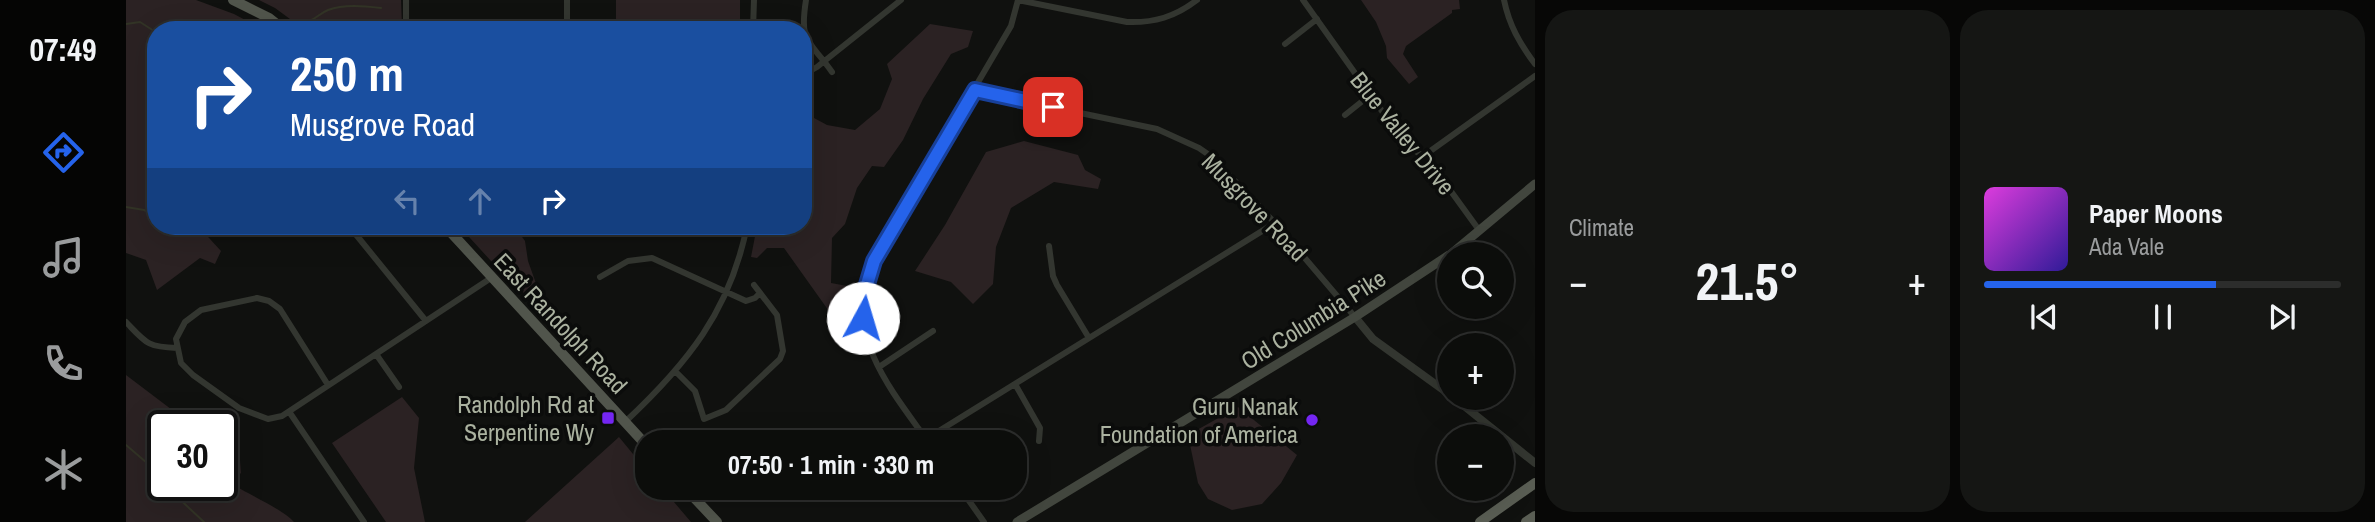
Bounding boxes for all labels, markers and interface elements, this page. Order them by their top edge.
text: 07:49 [29,28,97,71]
text: 250 m [290,40,404,106]
icon: right [175,49,266,140]
street label: Blue Valley Drive [1344,65,1462,201]
pin [1023,77,1083,137]
icon: arrive [1034,88,1072,126]
text: Musgrove Road [290,103,475,146]
icon: directions [39,128,88,177]
street label: Musgrove Road [1195,146,1315,268]
icon: left [388,182,426,220]
icon: ahead [461,182,499,220]
icon: right [534,182,572,220]
text: Paper Moons [2089,196,2223,231]
text: Climate [1569,212,1634,243]
text: Ada Vale [2089,231,2164,262]
icon: music [39,233,88,282]
map controls [1437,242,1514,501]
button: search [1437,242,1514,319]
street label: East Randolph Road [487,246,635,400]
text: 21.5° [1696,246,1799,316]
text: − [1569,256,1587,307]
text: + [1908,256,1926,307]
street label: Old Columbia Pike [1234,262,1392,376]
position arrow [826,281,900,355]
icon: previous [2025,298,2063,336]
icon: pause [2144,298,2182,336]
icon: next [2263,298,2301,336]
button: + [1437,333,1514,410]
icon: phone [39,339,88,388]
place label: Randolph Rd at Serpentine Wy [457,388,595,448]
place label: Guru Nanak Foundation of America [1100,390,1298,450]
speed limit sign: 30 [147,410,238,501]
marker: Randolph Rd at Serpentine Wy [600,410,616,426]
marker: Guru Nanak Foundation of America [1304,412,1320,428]
button: − [1437,424,1514,501]
icon: climate [39,445,88,494]
text: 07:50 · 1 min · 330 m [728,447,934,482]

